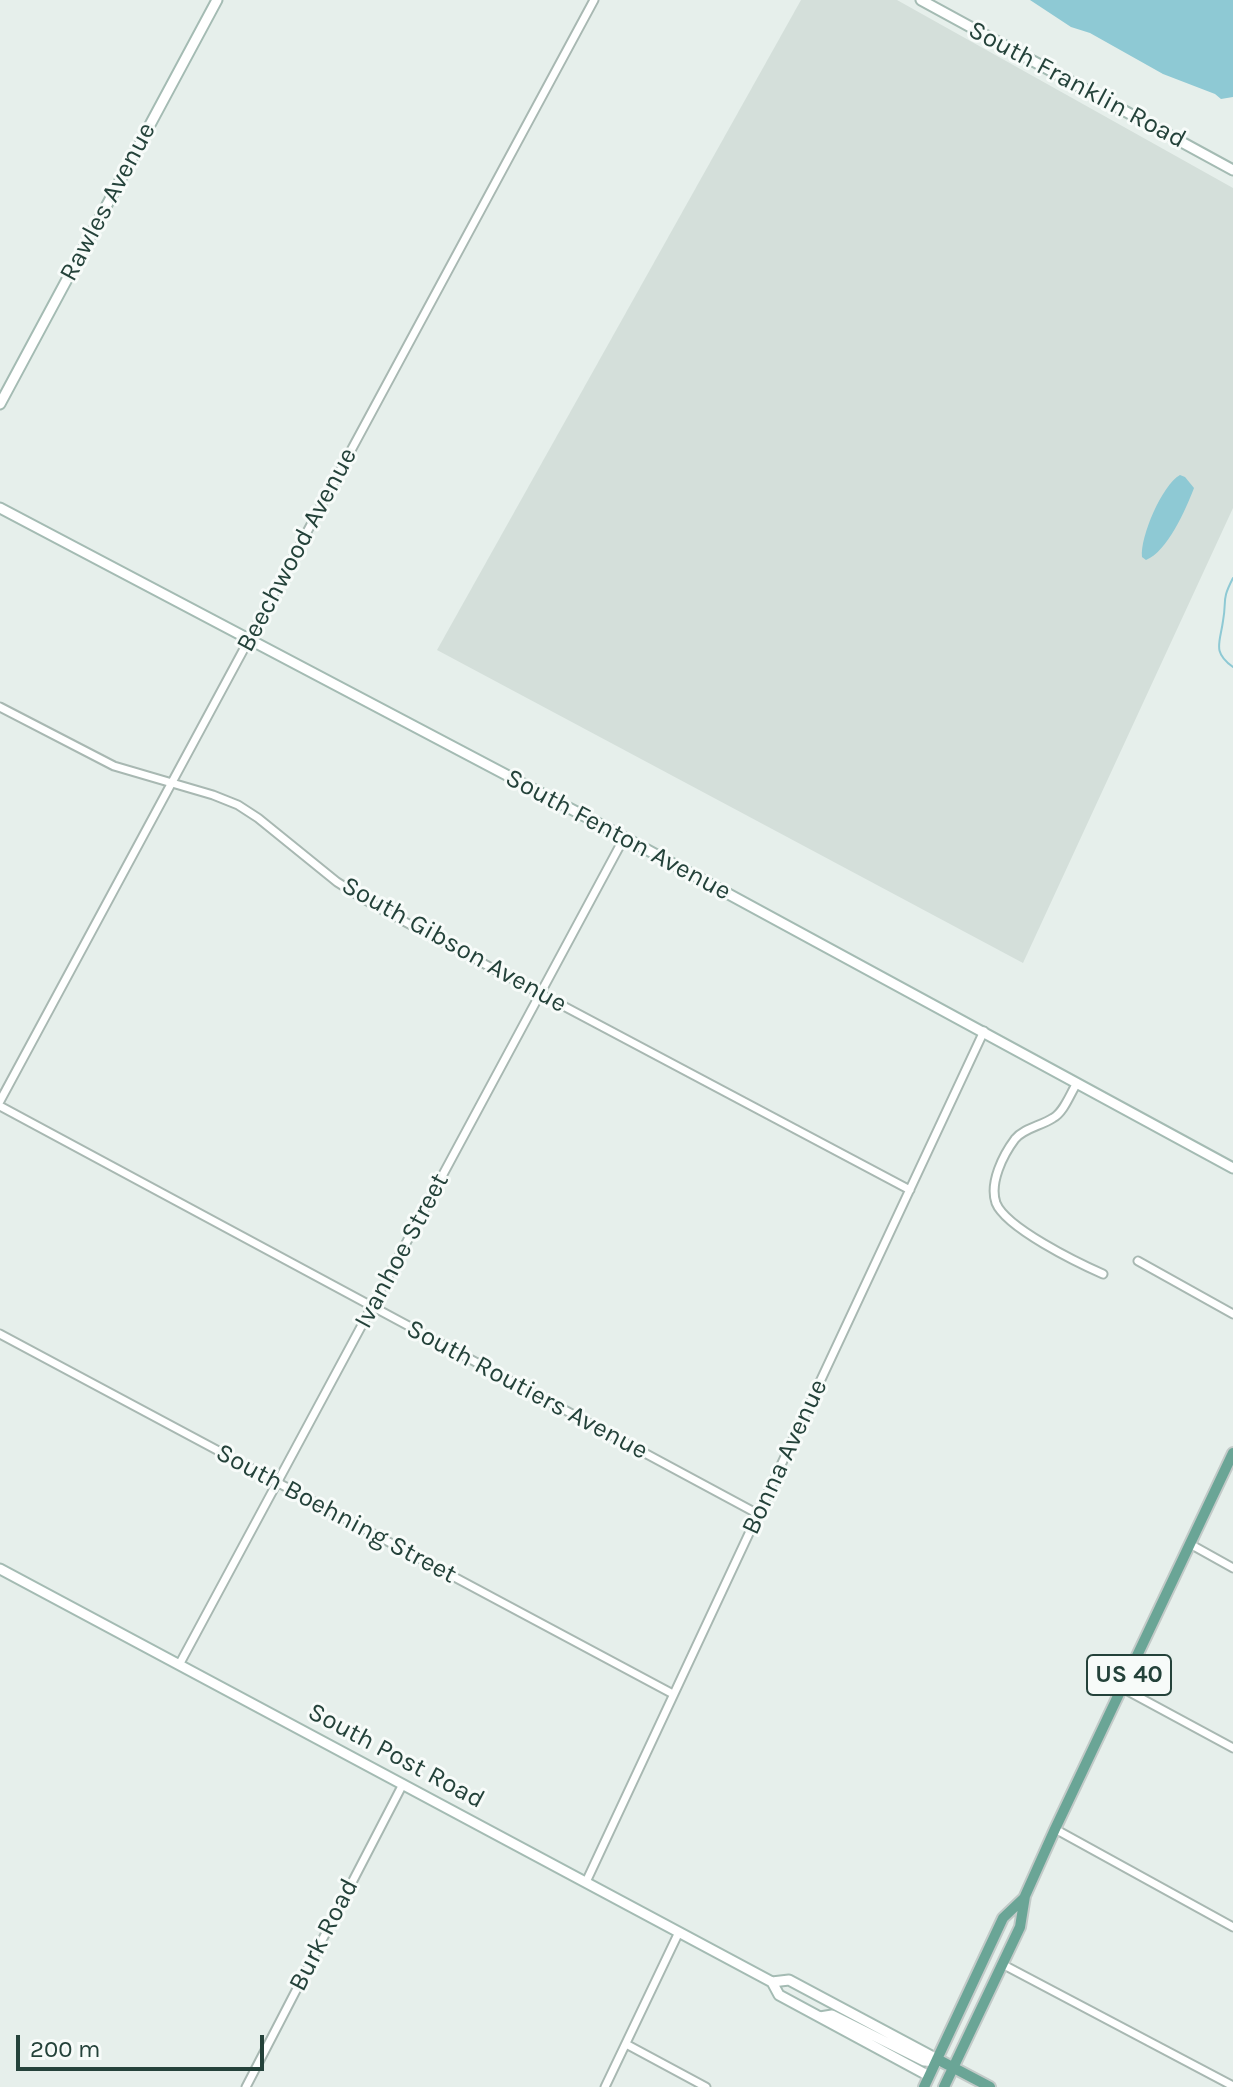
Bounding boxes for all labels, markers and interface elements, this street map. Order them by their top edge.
street label: South Franklin Road [963,14,1191,156]
street label: Rawles Avenue [53,117,163,287]
street label: Beechwood Avenue [230,443,364,657]
street label: South Fenton Avenue [500,762,736,908]
street label: South Gibson Avenue [336,870,572,1020]
street label: Ivanhoe Street [348,1168,456,1334]
street label: South Routiers Avenue [401,1313,653,1467]
street label: Bonna Avenue [735,1374,835,1540]
street label: South Boehning Street [210,1437,462,1591]
road number: US 40 [1087,1655,1171,1695]
street label: South Post Road [302,1696,490,1816]
street label: Burk Road [282,1874,366,1996]
scale bar [20,2019,268,2069]
text: 200 m [30,2035,101,2063]

